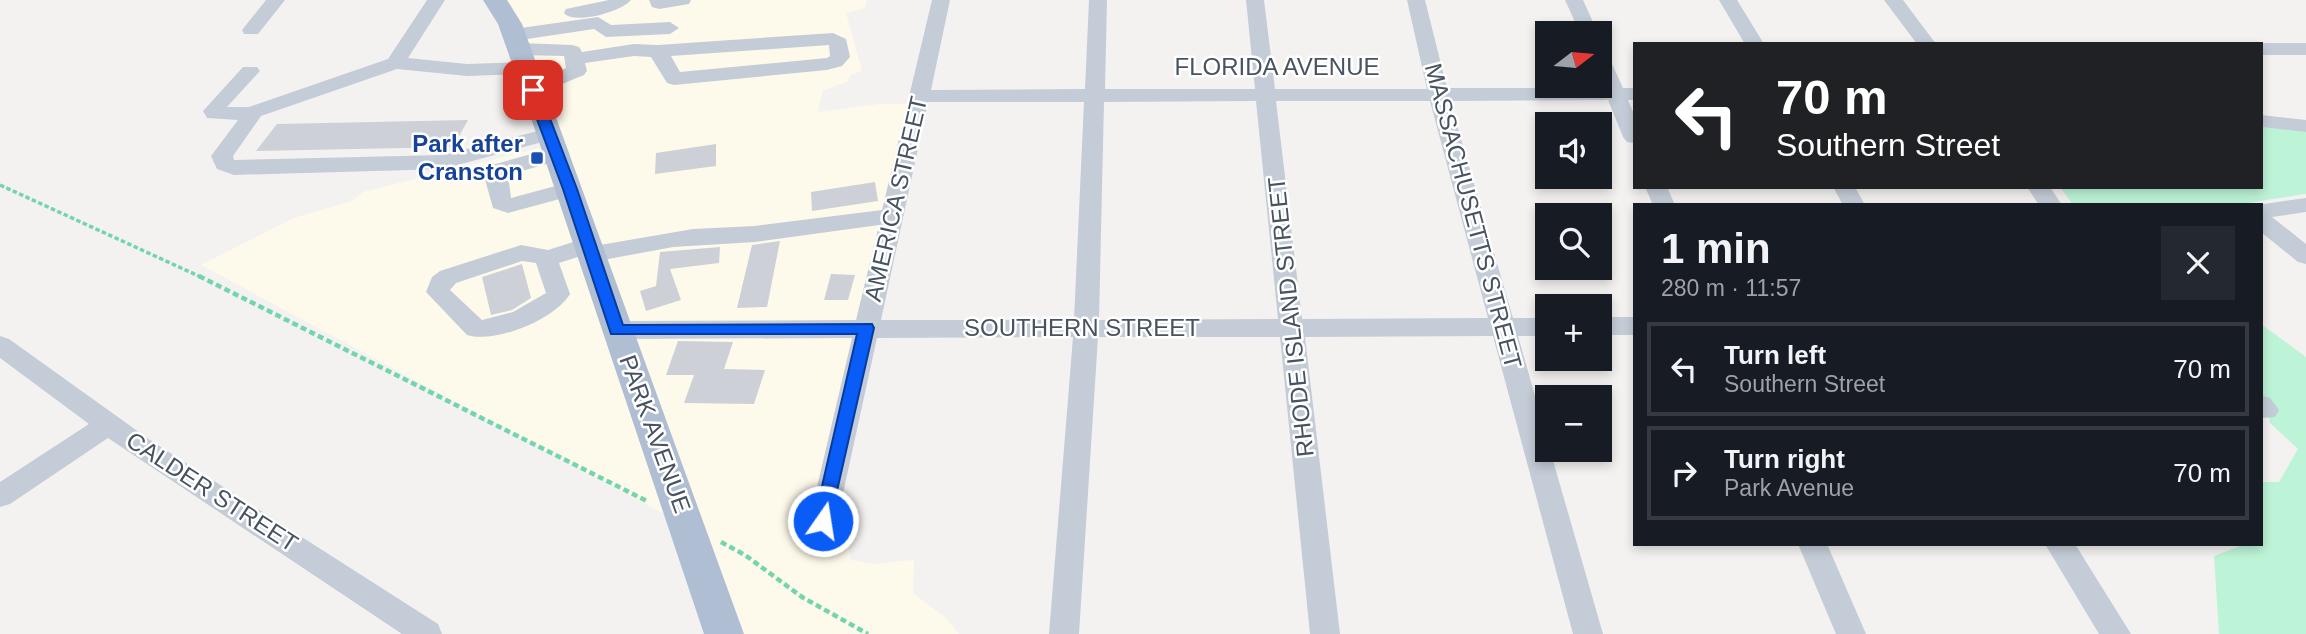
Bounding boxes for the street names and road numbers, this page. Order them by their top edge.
street label: FLORIDA AVENUE [1175,53,1379,80]
street label: MASSACHUSETTS STREET [1420,60,1527,372]
street label: AMERICA STREET [859,94,932,304]
street label: RHODE ISLAND STREET [1262,175,1319,458]
street label: SOUTHERN STREET [964,314,1200,341]
street label: PARK AVENUE [614,351,697,516]
street label: CALDER STREET [122,426,303,557]

